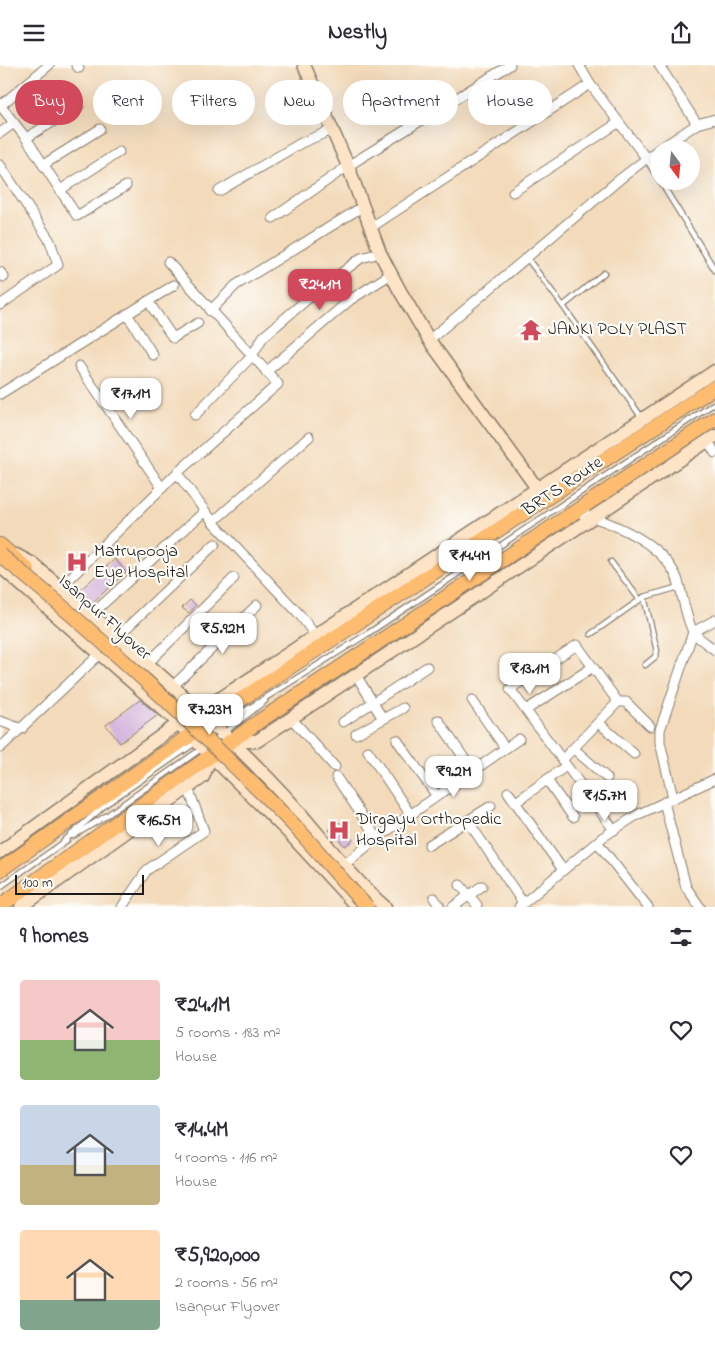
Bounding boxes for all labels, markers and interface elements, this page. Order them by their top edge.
text: Nestly [328,17,387,49]
icon: menu [20,19,48,47]
icon: share [667,19,695,47]
chip: Buy [15,80,83,125]
chip: Rent [93,80,162,125]
chip: Filters [172,80,255,125]
chip: New [265,80,333,125]
chip: Apartment [343,80,458,125]
chip: House [468,80,552,125]
north arrow [650,140,700,190]
map controls [650,140,700,190]
pin: ₹24.1M [279,269,361,311]
text: ₹24.1M [299,273,341,297]
temple icon: JANKI POLY PLAST [518,317,544,343]
place label: JANKI POLY PLAST [548,317,687,343]
pin: ₹17.1M [90,377,172,420]
text: ₹17.1M [111,382,151,406]
street label: BRTS Route [517,450,609,524]
place label: Matrupooja Eye Hospital [94,539,188,586]
pin: ₹14.4M [429,539,511,582]
text: ₹14.4M [450,544,490,568]
hospital icon: Matrupooja Eye Hospital [64,549,90,575]
street label: Isanpur Flyover [52,569,157,667]
pin: ₹5.92M [182,613,264,655]
text: ₹5.92M [201,617,245,641]
pin: ₹13.1M [489,653,571,695]
text: ₹13.1M [510,657,550,681]
pin: ₹7.23M [169,693,251,736]
text: ₹7.23M [188,698,232,722]
pin: ₹9.2M [419,755,489,798]
text: ₹9.2M [436,760,472,784]
pin: ₹15.7M [564,779,646,822]
text: ₹15.7M [583,784,627,808]
pin: ₹16.5M [118,805,200,847]
place label: Dirgayu Orthopedic Hospital [355,807,501,854]
text: ₹16.5M [137,809,181,833]
hospital icon: Dirgayu Orthopedic Hospital [326,817,352,843]
scale bar [15,872,144,895]
text: 100 m [22,873,53,894]
text: 9 homes [20,922,89,952]
icon: filters [667,923,695,951]
text: ₹24.1M [175,991,230,1021]
icon: home [60,1000,120,1060]
icon: heart [667,1016,695,1044]
text: 5 rooms · 183 m² [175,1021,281,1045]
text: House [175,1045,217,1069]
text: ₹14.4M [175,1116,229,1146]
icon: home [60,1125,120,1185]
icon: heart [667,1141,695,1169]
text: 4 rooms · 116 m² [175,1146,278,1170]
text: House [175,1170,217,1194]
text: ₹5,920,000 [175,1241,260,1271]
icon: home [60,1250,120,1310]
icon: heart [667,1266,695,1294]
text: 2 rooms · 56 m² [175,1271,278,1295]
text: Isanpur Flyover [175,1295,280,1319]

